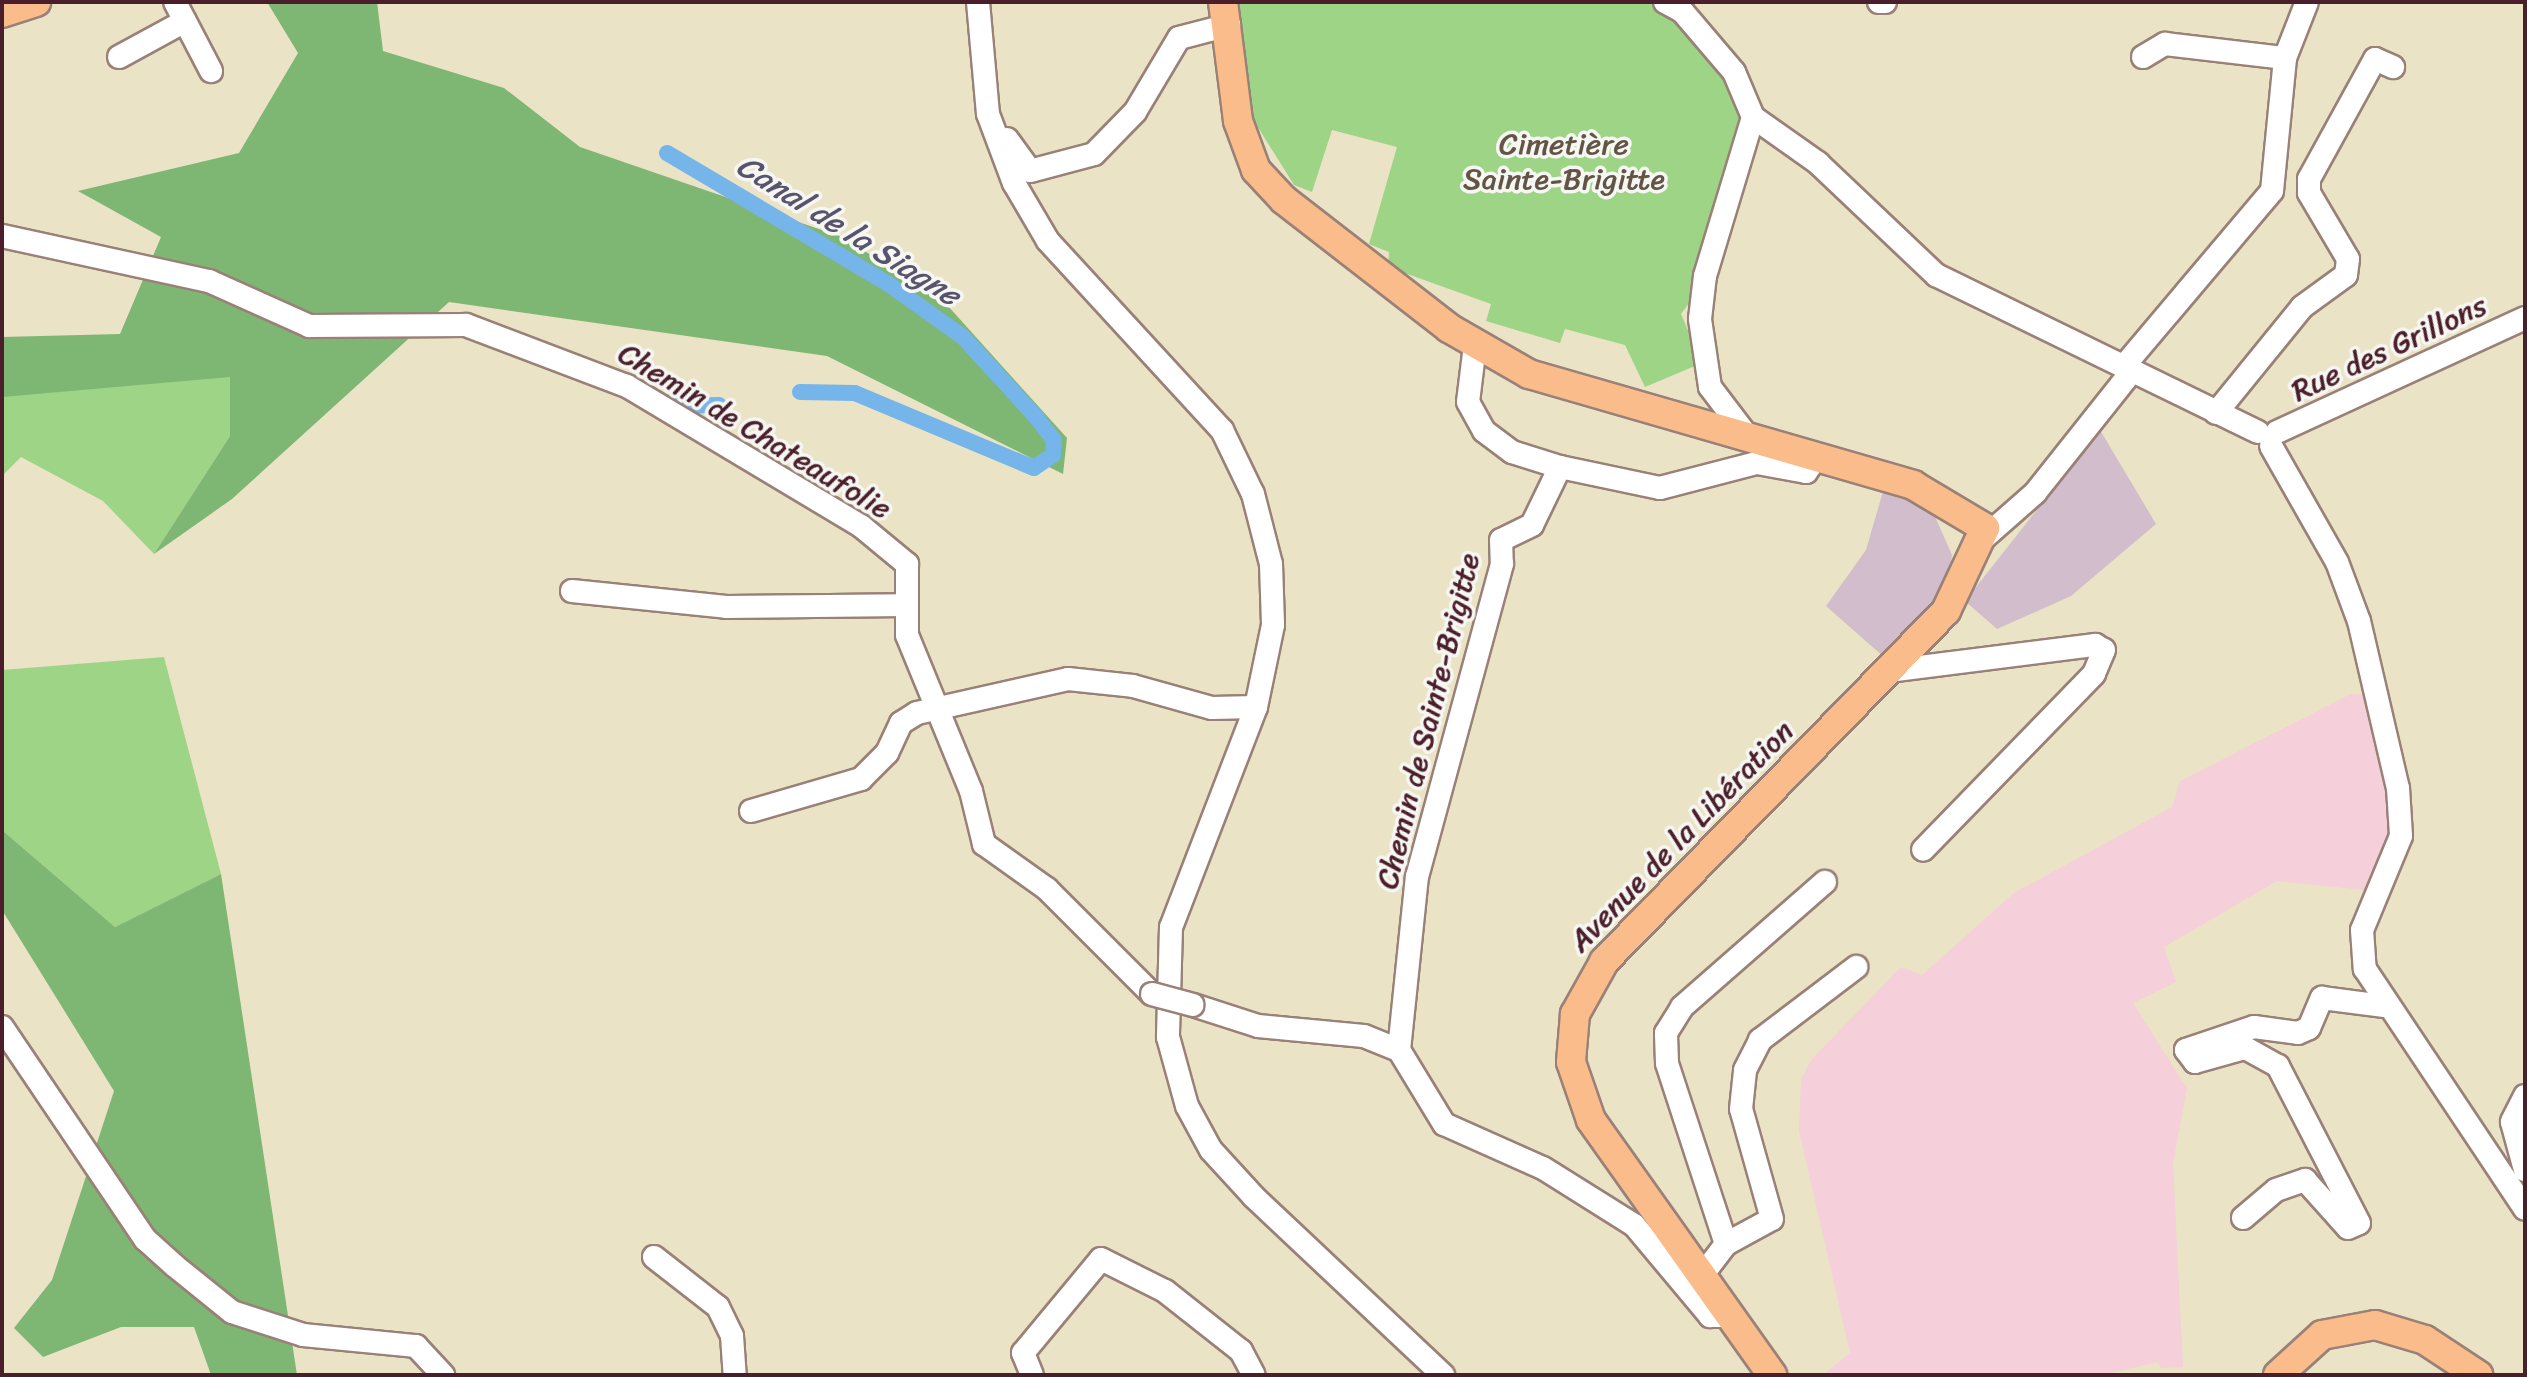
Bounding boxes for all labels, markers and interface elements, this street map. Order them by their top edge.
park label: Cimetière Sainte-Brigitte [1463,126,1665,196]
water label: Canal de la Siagne [729,147,967,315]
street label: Rue des Grillons [2285,287,2493,409]
street label: Chemin de Chateaufolie [611,335,899,527]
street label: Chemin de Sainte-Brigitte [1369,549,1487,893]
street label: Avenue de la Libération [1561,713,1801,959]

